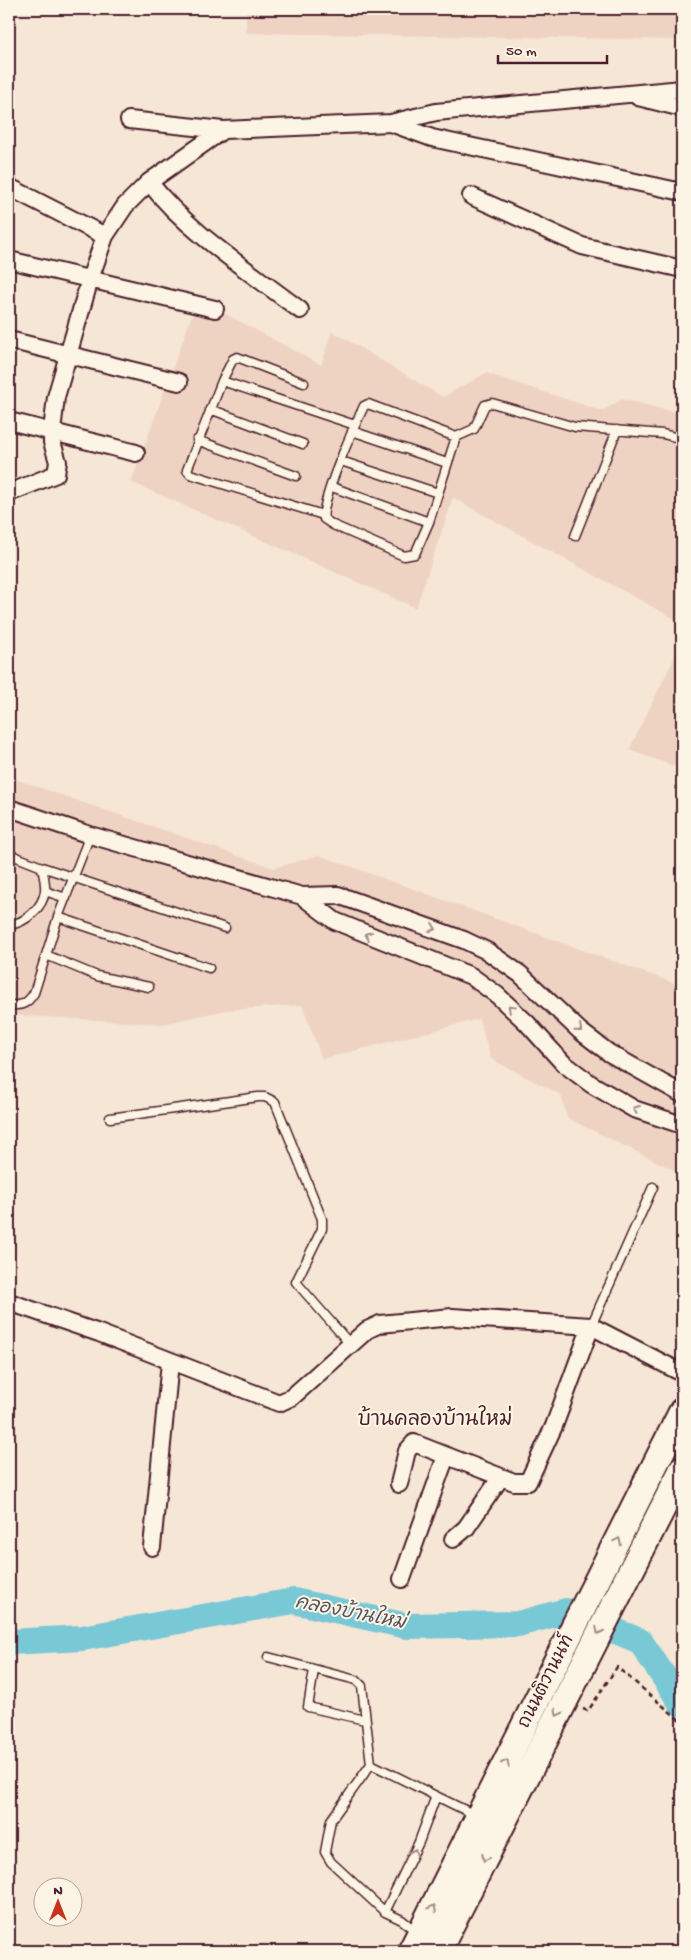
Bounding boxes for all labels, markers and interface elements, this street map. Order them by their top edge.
scale bar [498,32,607,64]
text: 50 m [506,43,537,61]
one-way arrow [428,922,437,932]
one-way arrow [364,930,373,941]
one-way arrow [508,1005,517,1014]
one-way arrow [574,1024,583,1033]
one-way arrow [632,1105,641,1116]
district label: บ้านคลองบ้านใหม่ [358,1405,512,1433]
one-way arrow [612,1538,622,1547]
water label: คลองบ้านใหม่ [293,1588,412,1637]
one-way arrow [595,1626,605,1635]
street label: ถนนติวานนท์ [510,1629,580,1732]
one-way arrow [553,1708,564,1717]
one-way arrow [500,1759,510,1768]
one-way arrow [407,1848,418,1857]
one-way arrow [481,1853,491,1862]
north arrow [32,1878,82,1928]
text: N [53,1883,63,1900]
one-way arrow [427,1904,437,1913]

